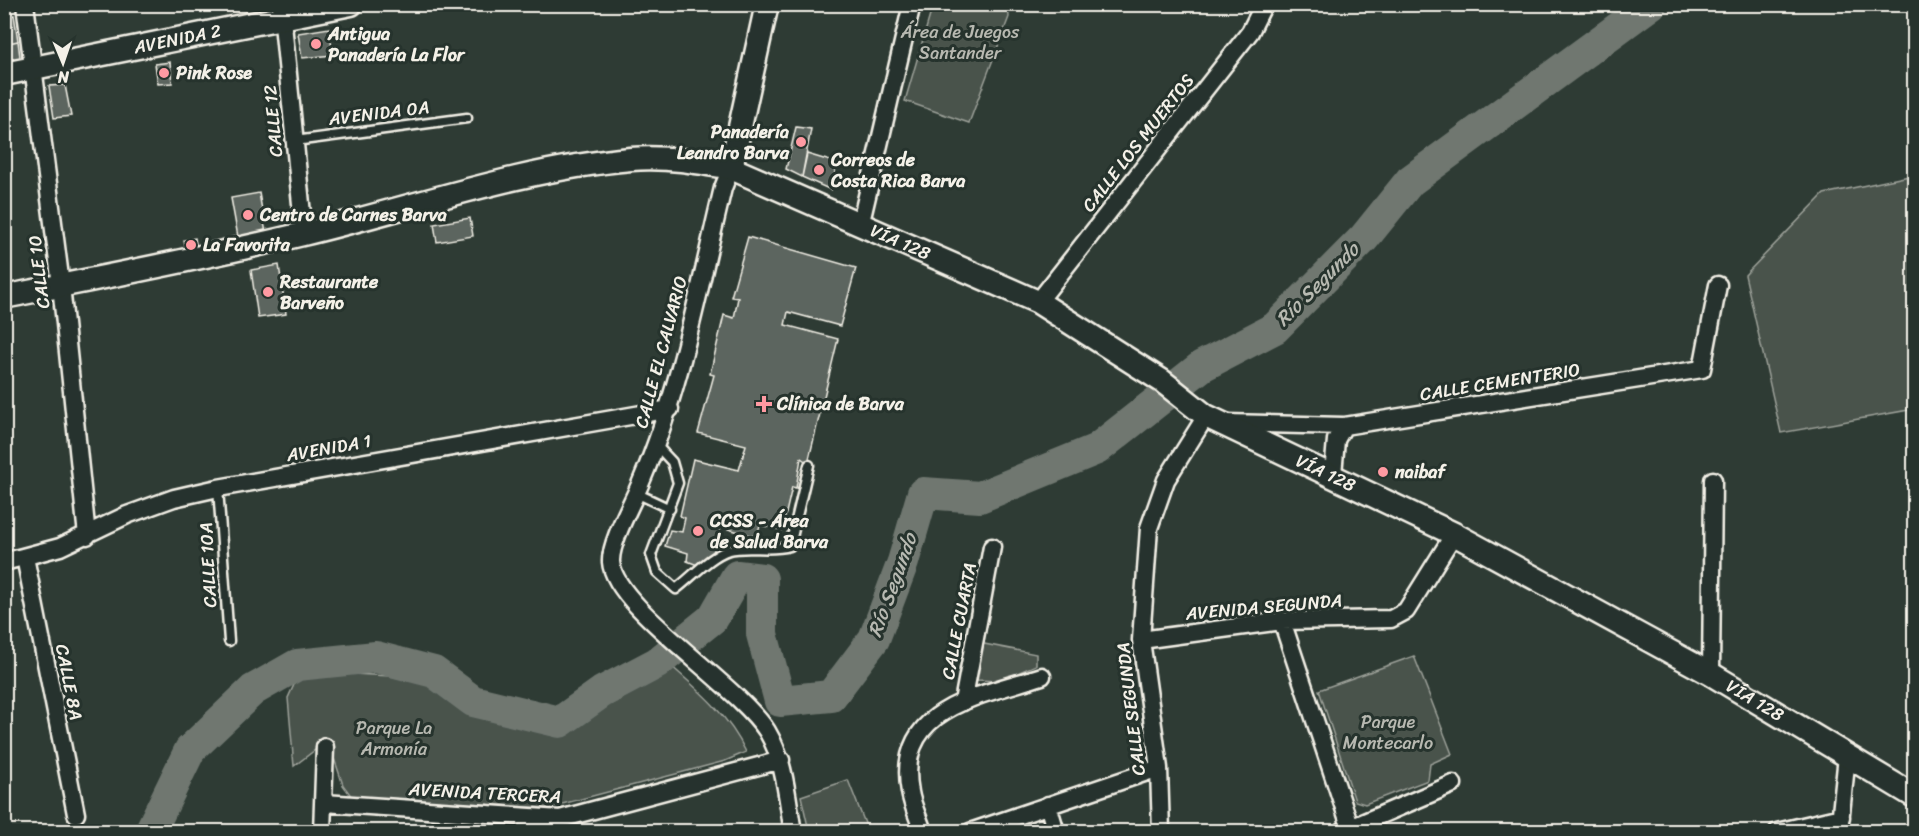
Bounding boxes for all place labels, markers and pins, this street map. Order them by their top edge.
place label: Antigua Panadería La Flor [327,18,466,71]
marker: Antigua Panadería La Flor [309,37,323,51]
place label: Pink Rose [176,57,252,89]
marker: Pink Rose [157,66,171,80]
place label: Panadería Leandro Barva [677,116,790,169]
marker: Panadería Leandro Barva [794,135,808,149]
place label: Correos de Costa Rica Barva [830,144,966,197]
marker: Correos de Costa Rica Barva [812,163,826,177]
place label: Centro de Carnes Barva [259,199,447,231]
marker: Centro de Carnes Barva [241,208,255,222]
place label: La Favorita [203,229,291,261]
marker: La Favorita [184,238,198,252]
place label: Restaurante Barveño [279,266,379,319]
marker: Restaurante Barveño [261,285,275,299]
place label: Clínica de Barva [776,388,905,420]
marker: Clínica de Barva [755,395,773,413]
place label: naibaf [1394,456,1447,488]
marker: naibaf [1376,465,1390,479]
place label: CCSS - Área de Salud Barva [709,505,829,558]
marker: CCSS - Área de Salud Barva [691,524,705,538]

